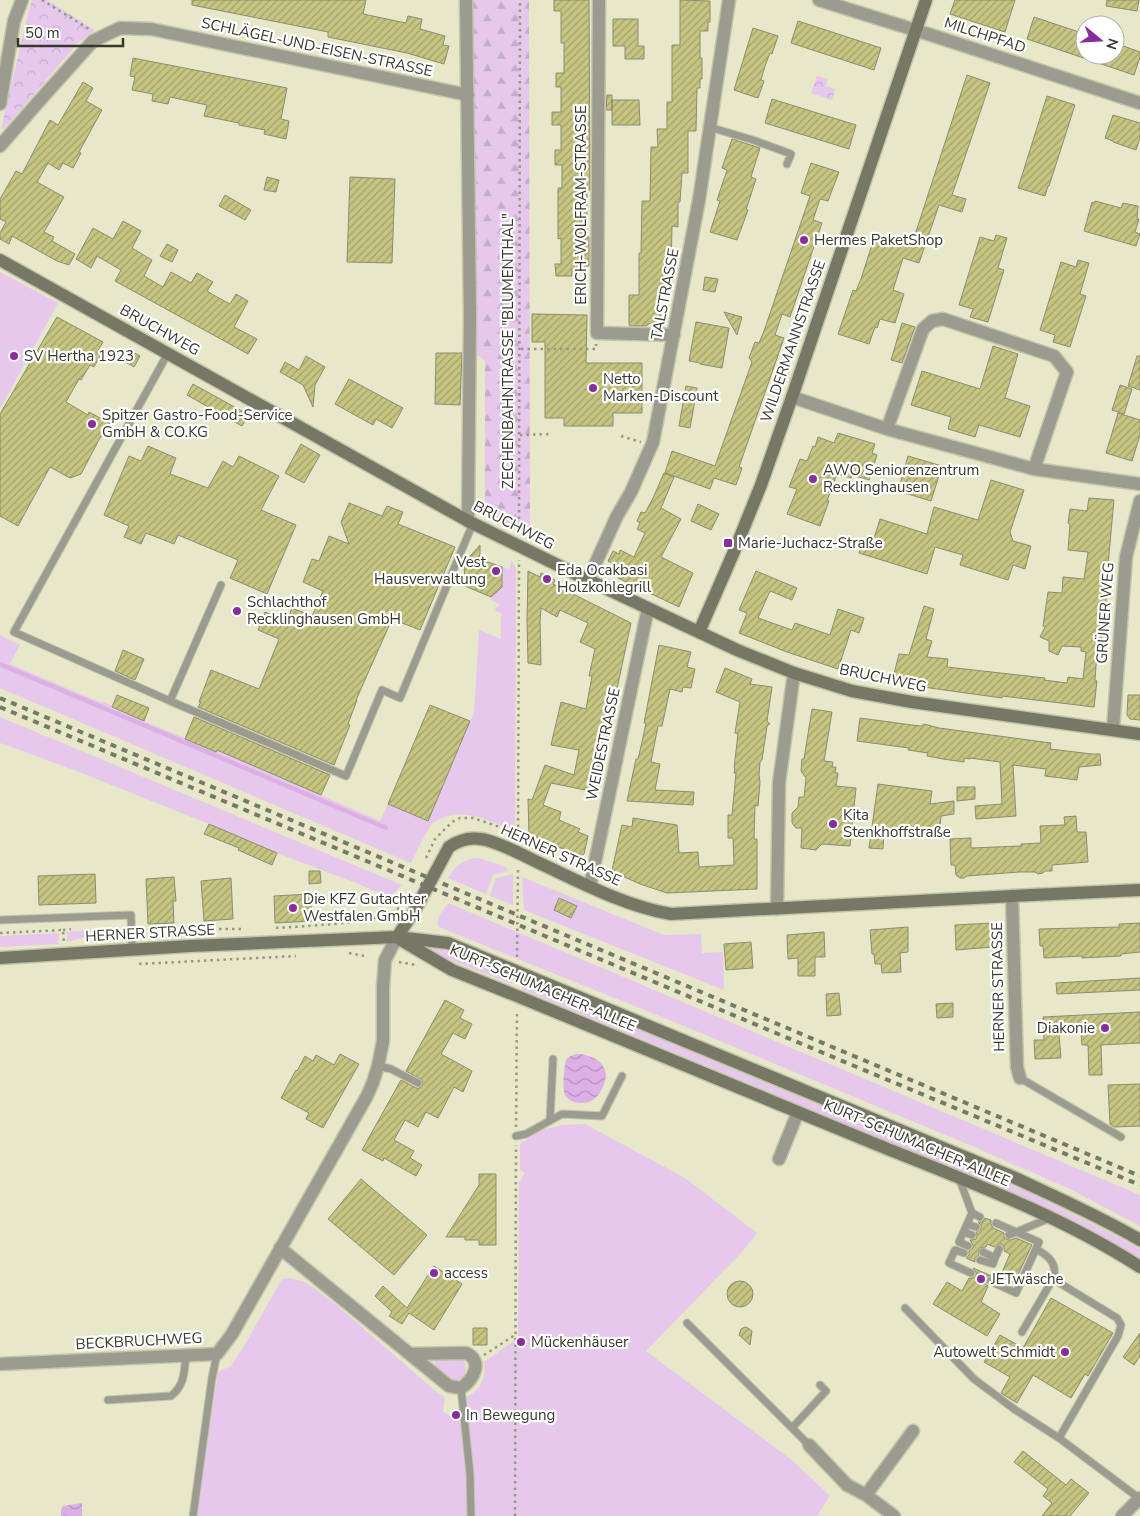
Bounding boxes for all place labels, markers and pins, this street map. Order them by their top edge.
place label: Hermes PaketShop [814,230,943,250]
marker: Hermes PaketShop [798,234,810,246]
place label: SV Hertha 1923 [24,346,134,366]
marker: SV Hertha 1923 [8,350,20,362]
place label: Netto Marken-Discount [603,369,719,406]
marker: Netto Marken-Discount [587,382,599,394]
place label: Spitzer Gastro-Food-Service GmbH & CO.KG [102,405,293,442]
marker: Spitzer Gastro-Food-Service GmbH & CO.KG [86,418,98,430]
place label: AWO Seniorenzentrum Recklinghausen [823,460,979,497]
marker: AWO Seniorenzentrum Recklinghausen [807,473,819,485]
place label: Marie-Juchacz-Straße [738,533,883,553]
marker: Marie-Juchacz-Straße [722,537,734,549]
place label: Vest Hausverwaltung [374,552,487,589]
place label: Eda Ocakbasi Holzkohlegrill [557,560,652,597]
marker: Vest Hausverwaltung [490,565,502,577]
marker: Eda Ocakbasi Holzkohlegrill [541,573,553,585]
place label: Schlachthof Recklinghausen GmbH [247,592,401,629]
marker: Schlachthof Recklinghausen GmbH [231,605,243,617]
place label: Kita Stenkhoffstraße [843,805,951,842]
marker: Kita Stenkhoffstraße [827,818,839,830]
place label: Die KFZ Gutachter Westfalen GmbH [303,889,427,926]
marker: Die KFZ Gutachter Westfalen GmbH [287,902,299,914]
place label: Diakonie [1037,1018,1095,1038]
marker: Diakonie [1099,1022,1111,1034]
place label: access [444,1263,488,1283]
marker: access [428,1267,440,1279]
place label: JETwäsche [990,1269,1064,1289]
marker: JETwäsche [975,1273,987,1285]
place label: Mückenhäuser [531,1332,629,1352]
marker: Mückenhäuser [515,1336,527,1348]
place label: Autowelt Schmidt [933,1342,1056,1362]
marker: Autowelt Schmidt [1059,1346,1071,1358]
place label: In Bewegung [466,1405,555,1425]
marker: In Bewegung [450,1409,462,1421]

